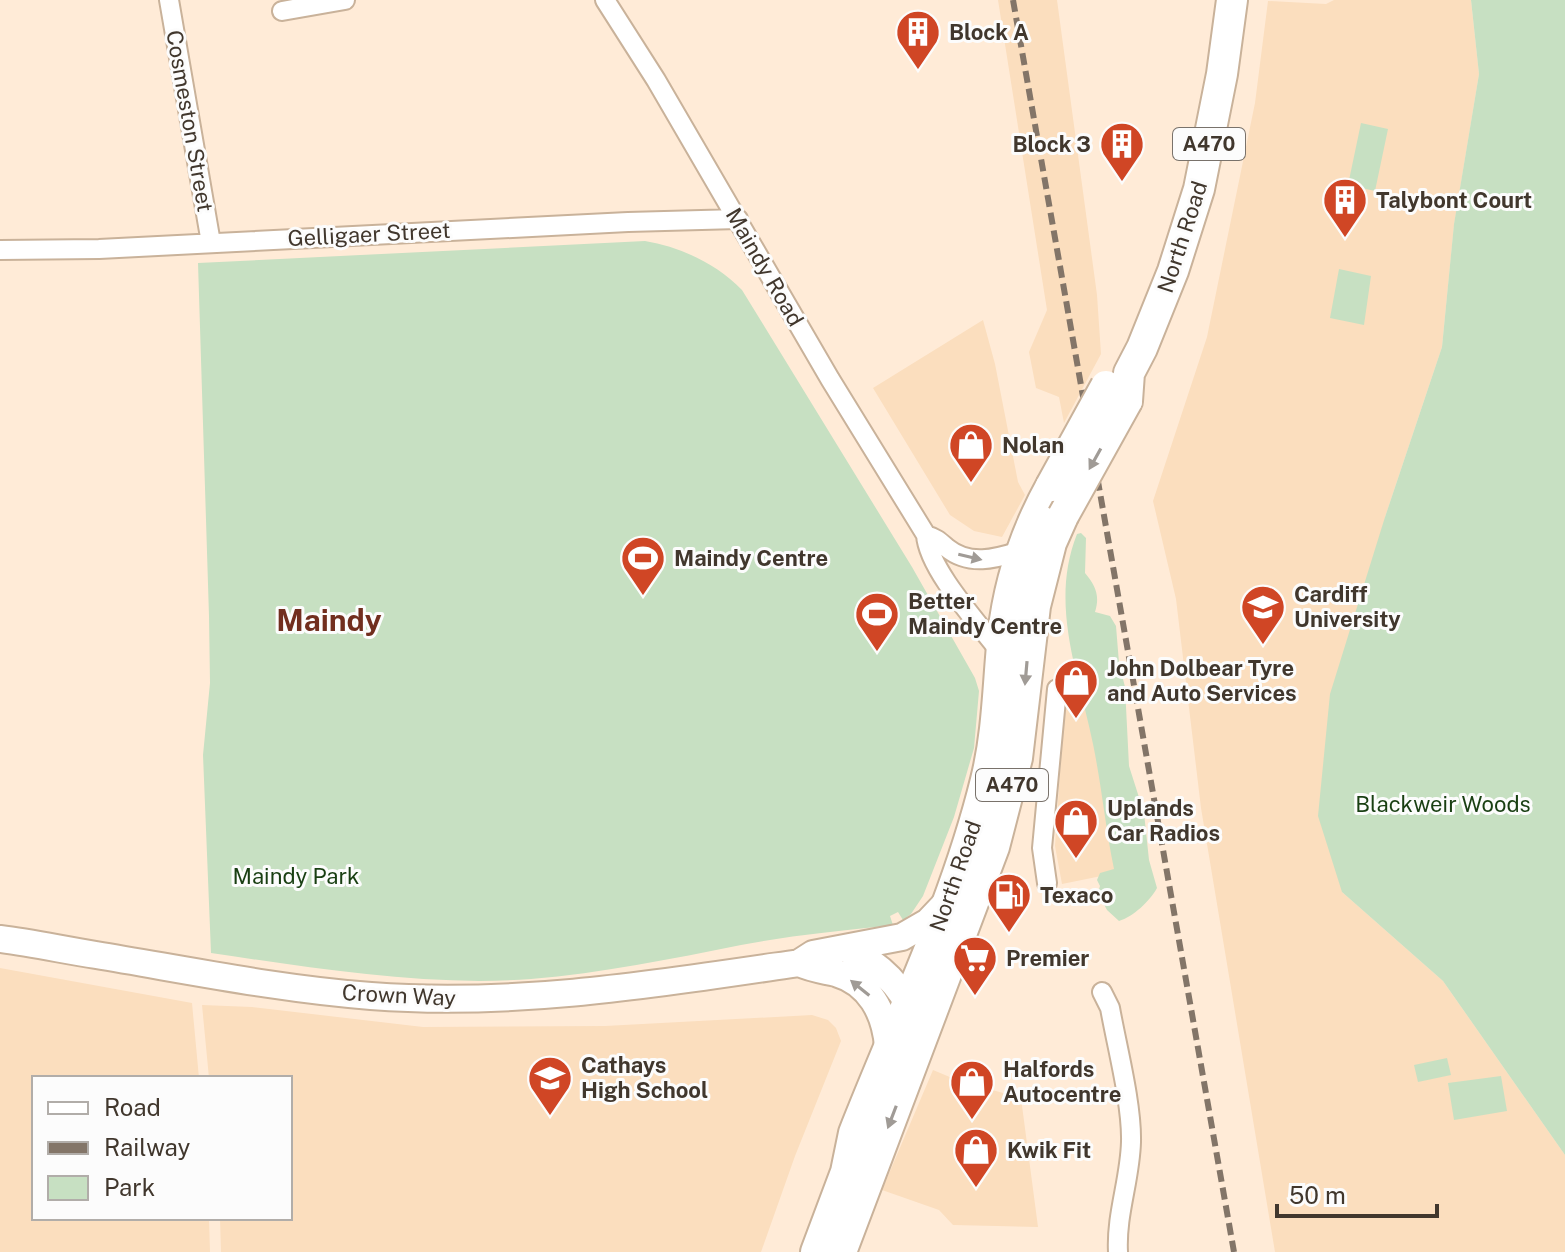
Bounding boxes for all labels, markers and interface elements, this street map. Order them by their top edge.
building icon: Block A [894,8,942,71]
place label: Block A [949,19,1029,45]
street label: Cosmeston Street [161,28,219,214]
building icon: Block 3 [1098,120,1146,183]
road number: A470 [1173,128,1245,160]
place label: Block 3 [1012,131,1091,157]
building icon: Talybont Court [1321,176,1369,239]
street label: North Road [1152,178,1212,296]
place label: Talybont Court [1376,187,1532,213]
street label: Maindy Road [721,203,809,331]
street label: Gelligaer Street [287,217,451,251]
shop icon: Nolan [947,421,995,484]
place label: Nolan [1002,432,1064,458]
one-way arrow [1089,448,1103,470]
sports icon: Maindy Centre [619,534,667,597]
place label: Maindy Centre [674,545,828,571]
one-way arrow [958,551,983,564]
place label: Cardiff University [1294,581,1401,632]
school or university icon: Cardiff University [1239,583,1287,646]
place label: Better Maindy Centre [908,588,1062,639]
sports icon: Better Maindy Centre [853,590,901,653]
district label: Maindy [276,602,382,638]
place label: John Dolbear Tyre and Auto Services [1107,655,1297,706]
shop icon: John Dolbear Tyre and Auto Services [1052,657,1100,720]
one-way arrow [1020,661,1033,686]
road number: A470 [976,769,1048,801]
park label: Blackweir Woods [1355,791,1531,817]
place label: Uplands Car Radios [1107,795,1220,846]
shop icon: Uplands Car Radios [1052,797,1100,860]
street label: North Road [924,817,986,935]
park label: Maindy Park [233,863,359,889]
fuel station icon: Texaco [985,871,1033,934]
place label: Texaco [1040,882,1113,908]
supermarket icon: Premier [951,934,999,997]
place label: Premier [1006,945,1089,971]
street label: Crown Way [341,979,457,1011]
one-way arrow [850,980,870,997]
place label: Cathays High School [581,1052,708,1103]
school or university icon: Cathays High School [526,1054,574,1117]
place label: Halfords Autocentre [1003,1056,1121,1107]
shop icon: Halfords Autocentre [948,1058,996,1121]
legend [32,1076,292,1220]
text: Road [104,1093,161,1121]
one-way arrow [885,1105,898,1129]
shop icon: Kwik Fit [952,1126,1000,1189]
text: Railway [104,1133,190,1161]
place label: Kwik Fit [1007,1137,1091,1163]
scale bar [1277,1168,1437,1218]
text: Park [104,1173,155,1201]
text: 50 m [1289,1181,1346,1209]

